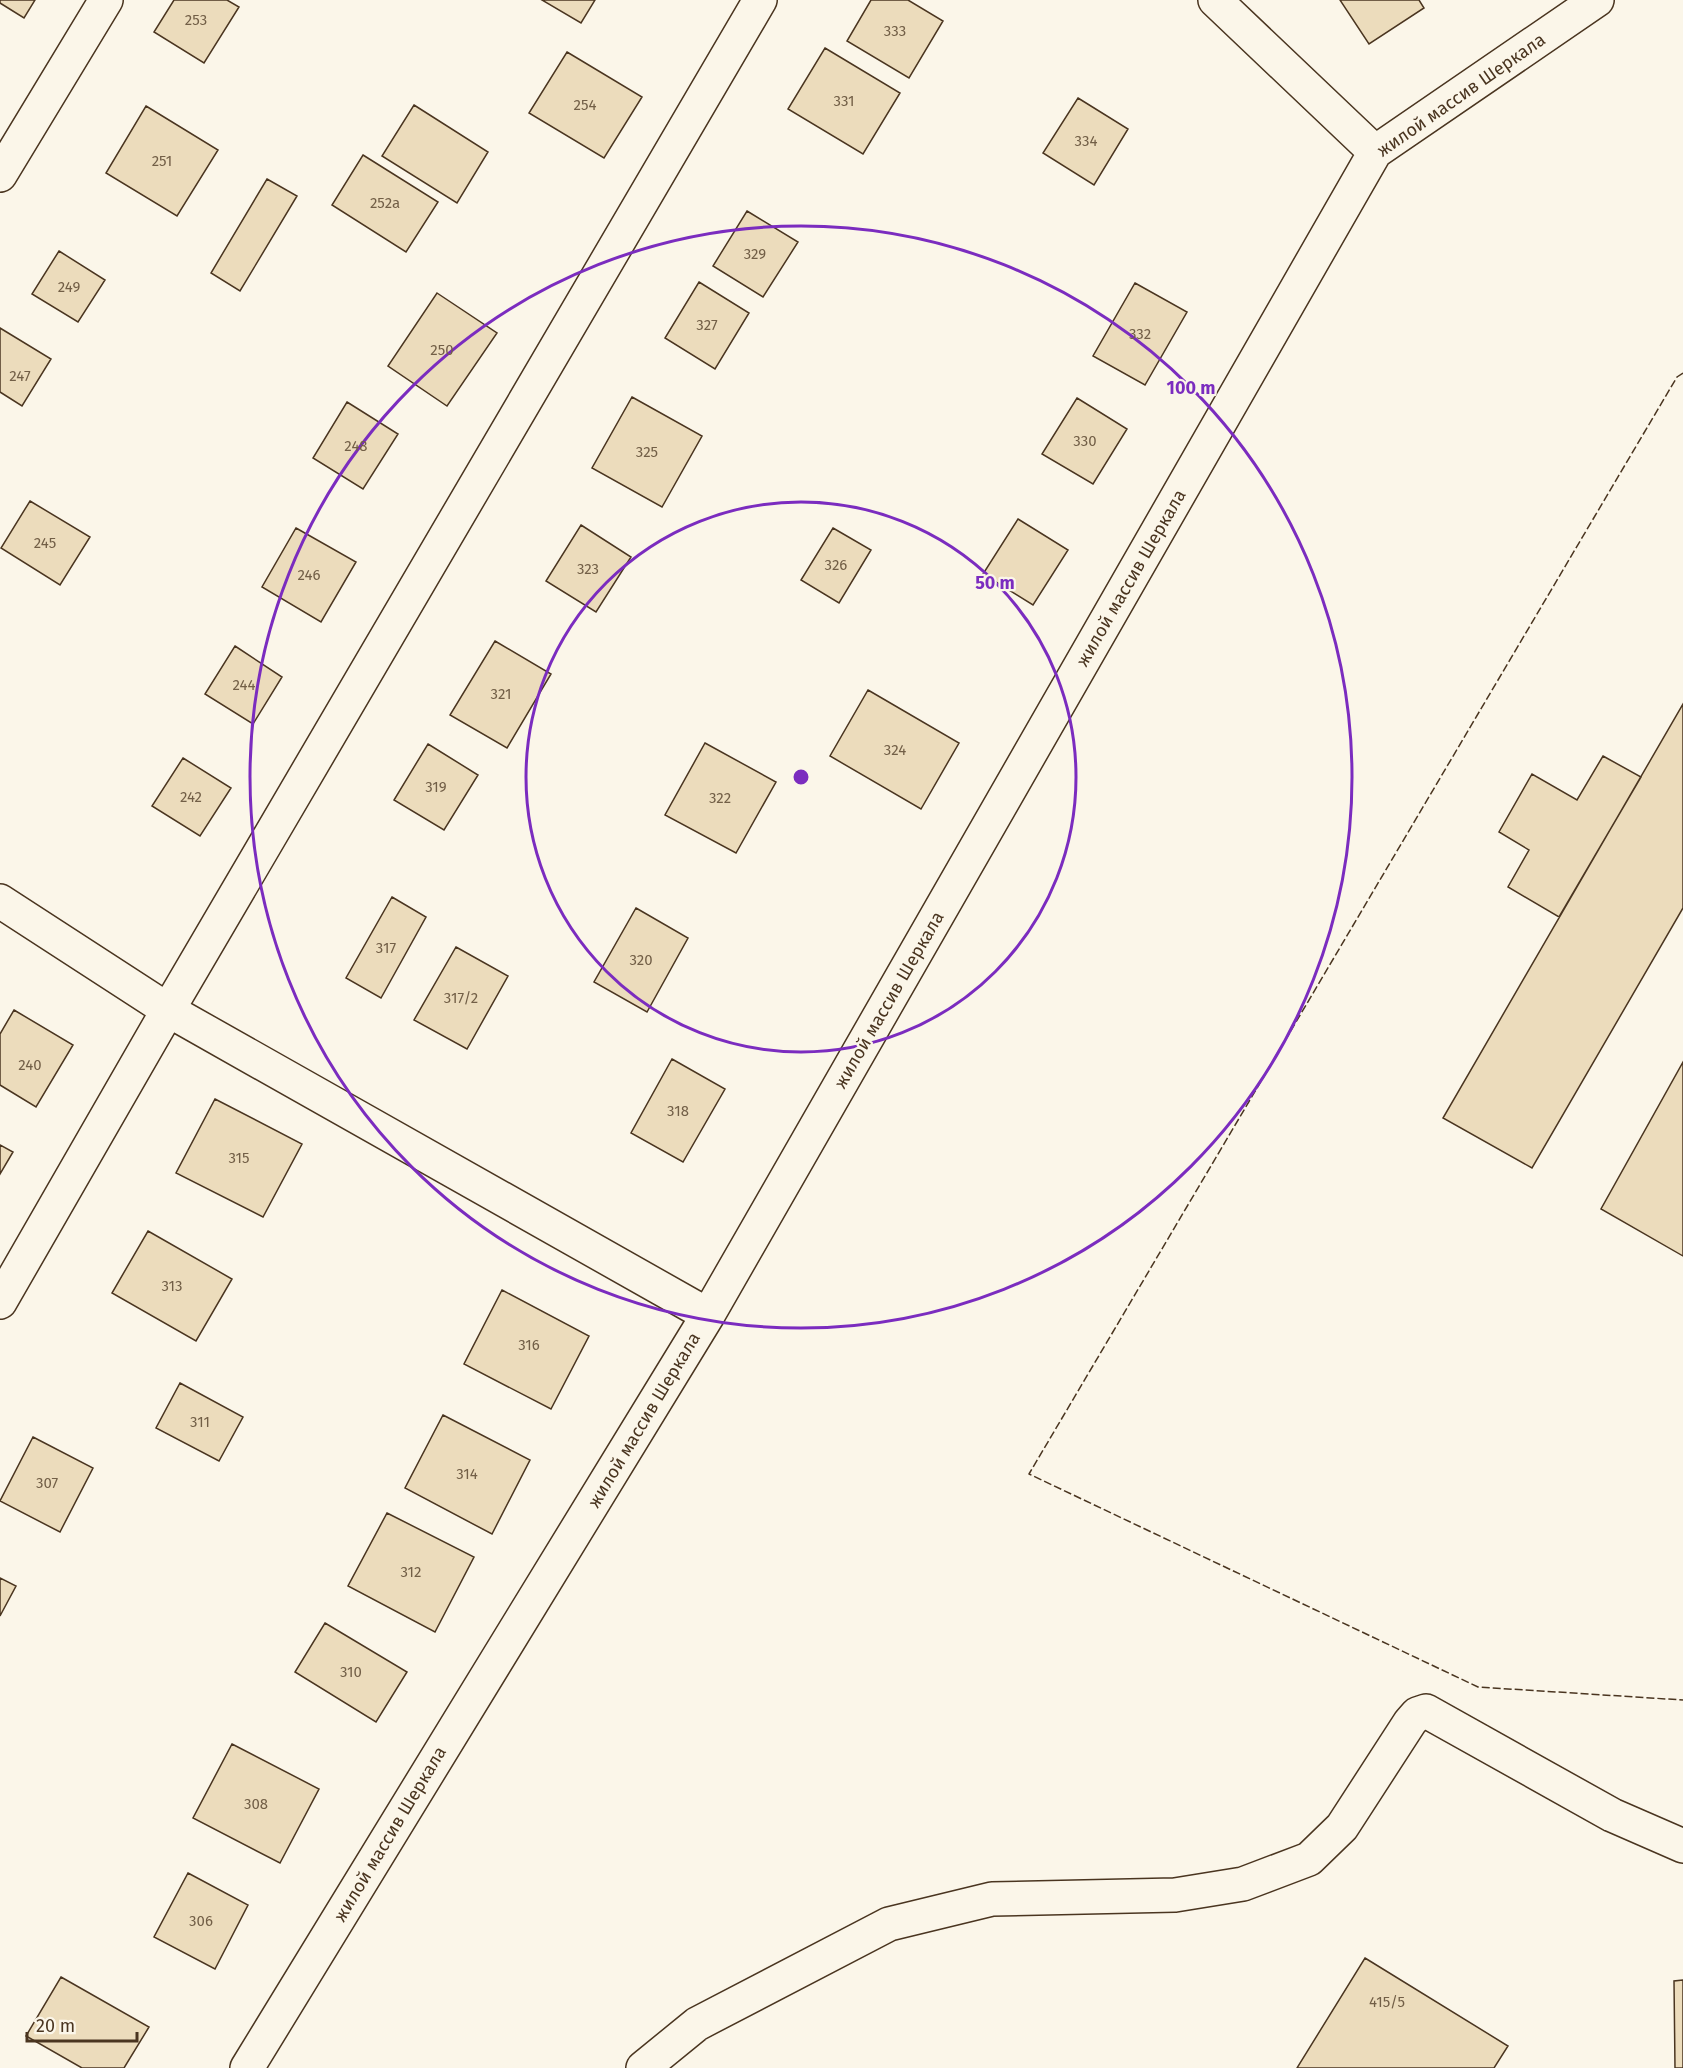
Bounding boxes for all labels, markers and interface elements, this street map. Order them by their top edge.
house number: 253 [185,11,207,29]
house number: 333 [884,22,906,40]
street label: жилой массив Шеркала [1372,28,1550,162]
house number: 331 [833,92,855,110]
house number: 254 [574,96,596,114]
house number: 334 [1075,132,1097,150]
house number: 251 [152,152,172,170]
house number: 252а [370,194,400,212]
house number: 329 [744,245,766,263]
house number: 249 [58,278,80,296]
house number: 327 [696,316,718,334]
house number: 332 [1129,325,1151,343]
house number: 250 [430,341,454,359]
house number: 247 [9,367,31,385]
text: 100 m [1167,377,1215,399]
house number: 330 [1073,432,1097,450]
house number: 248 [344,437,368,455]
house number: 325 [636,443,658,461]
street label: жилой массив Шеркала [1071,486,1191,670]
house number: 245 [34,534,56,552]
house number: 326 [825,556,847,574]
house number: 323 [577,560,599,578]
house number: 246 [298,566,321,584]
text: 50 m [975,572,1015,594]
house number: 244 [233,676,256,694]
house number: 321 [491,685,511,703]
house number: 324 [884,741,906,759]
centre of rings [791,767,811,787]
house number: 319 [425,778,447,796]
house number: 242 [180,788,202,806]
house number: 322 [709,789,731,807]
street label: жилой массив Шеркала [829,908,949,1092]
house number: 317 [376,939,396,957]
house number: 320 [629,951,653,969]
house number: 317/2 [444,989,478,1007]
house number: 240 [18,1056,42,1074]
house number: 318 [667,1102,689,1120]
house number: 315 [228,1149,250,1167]
house number: 313 [161,1277,183,1295]
street label: жилой массив Шеркала [583,1328,705,1512]
house number: 316 [518,1336,540,1354]
house number: 311 [190,1413,210,1431]
house number: 314 [456,1465,478,1483]
house number: 307 [36,1474,58,1492]
house number: 312 [400,1563,422,1581]
house number: 310 [340,1663,362,1681]
street label: жилой массив Шеркала [329,1742,451,1926]
house number: 308 [244,1795,268,1813]
house number: 306 [189,1912,213,1930]
house number: 415/5 [1369,1993,1405,2011]
scale bar [27,2005,136,2043]
text: 20 m [36,2015,75,2037]

